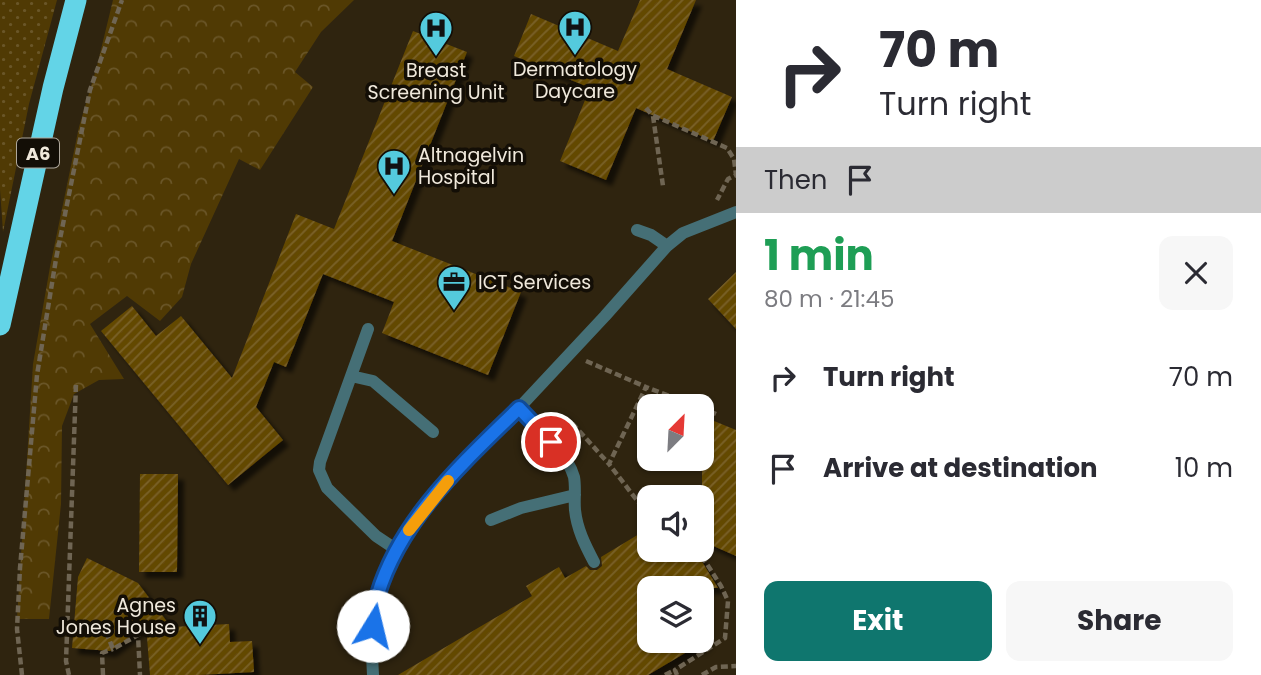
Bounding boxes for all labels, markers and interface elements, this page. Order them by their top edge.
hospital icon: Dermatology Daycare [556,8,594,57]
hospital icon: Breast Screening Unit [417,9,455,58]
text: 70 m [879,16,999,84]
icon: right [764,28,855,119]
place label: Dermatology Daycare [513,56,637,105]
place label: Breast Screening Unit [368,57,504,106]
text: Turn right [879,81,1031,126]
road number: A6 [17,138,59,168]
place label: Altnagelvin Hospital [418,142,524,191]
hospital icon: Altnagelvin Hospital [375,147,413,196]
icon: arrive [841,161,879,199]
text: Then [764,162,827,198]
text: 1 min [764,226,874,285]
button: close [1159,236,1233,310]
office icon: ICT Services [435,263,473,312]
place label: ICT Services [478,269,591,296]
text: 80 m · 21:45 [764,283,894,315]
icon: right [764,359,802,397]
text: Turn right [823,359,955,395]
text: 70 m [1169,359,1233,395]
north arrow [637,394,714,471]
map controls [637,394,714,653]
pin [521,412,581,472]
icon: arrive [532,423,570,461]
icon: arrive [764,450,802,488]
text: Arrive at destination [823,450,1098,486]
text: 10 m [1175,450,1233,486]
button: sound [637,485,714,562]
button: layers [637,576,714,653]
button: Exit [764,581,992,661]
button: Share [1006,581,1233,661]
position arrow [336,589,410,663]
place label: Agnes Jones House [56,592,176,641]
building icon: Agnes Jones House [181,597,219,646]

